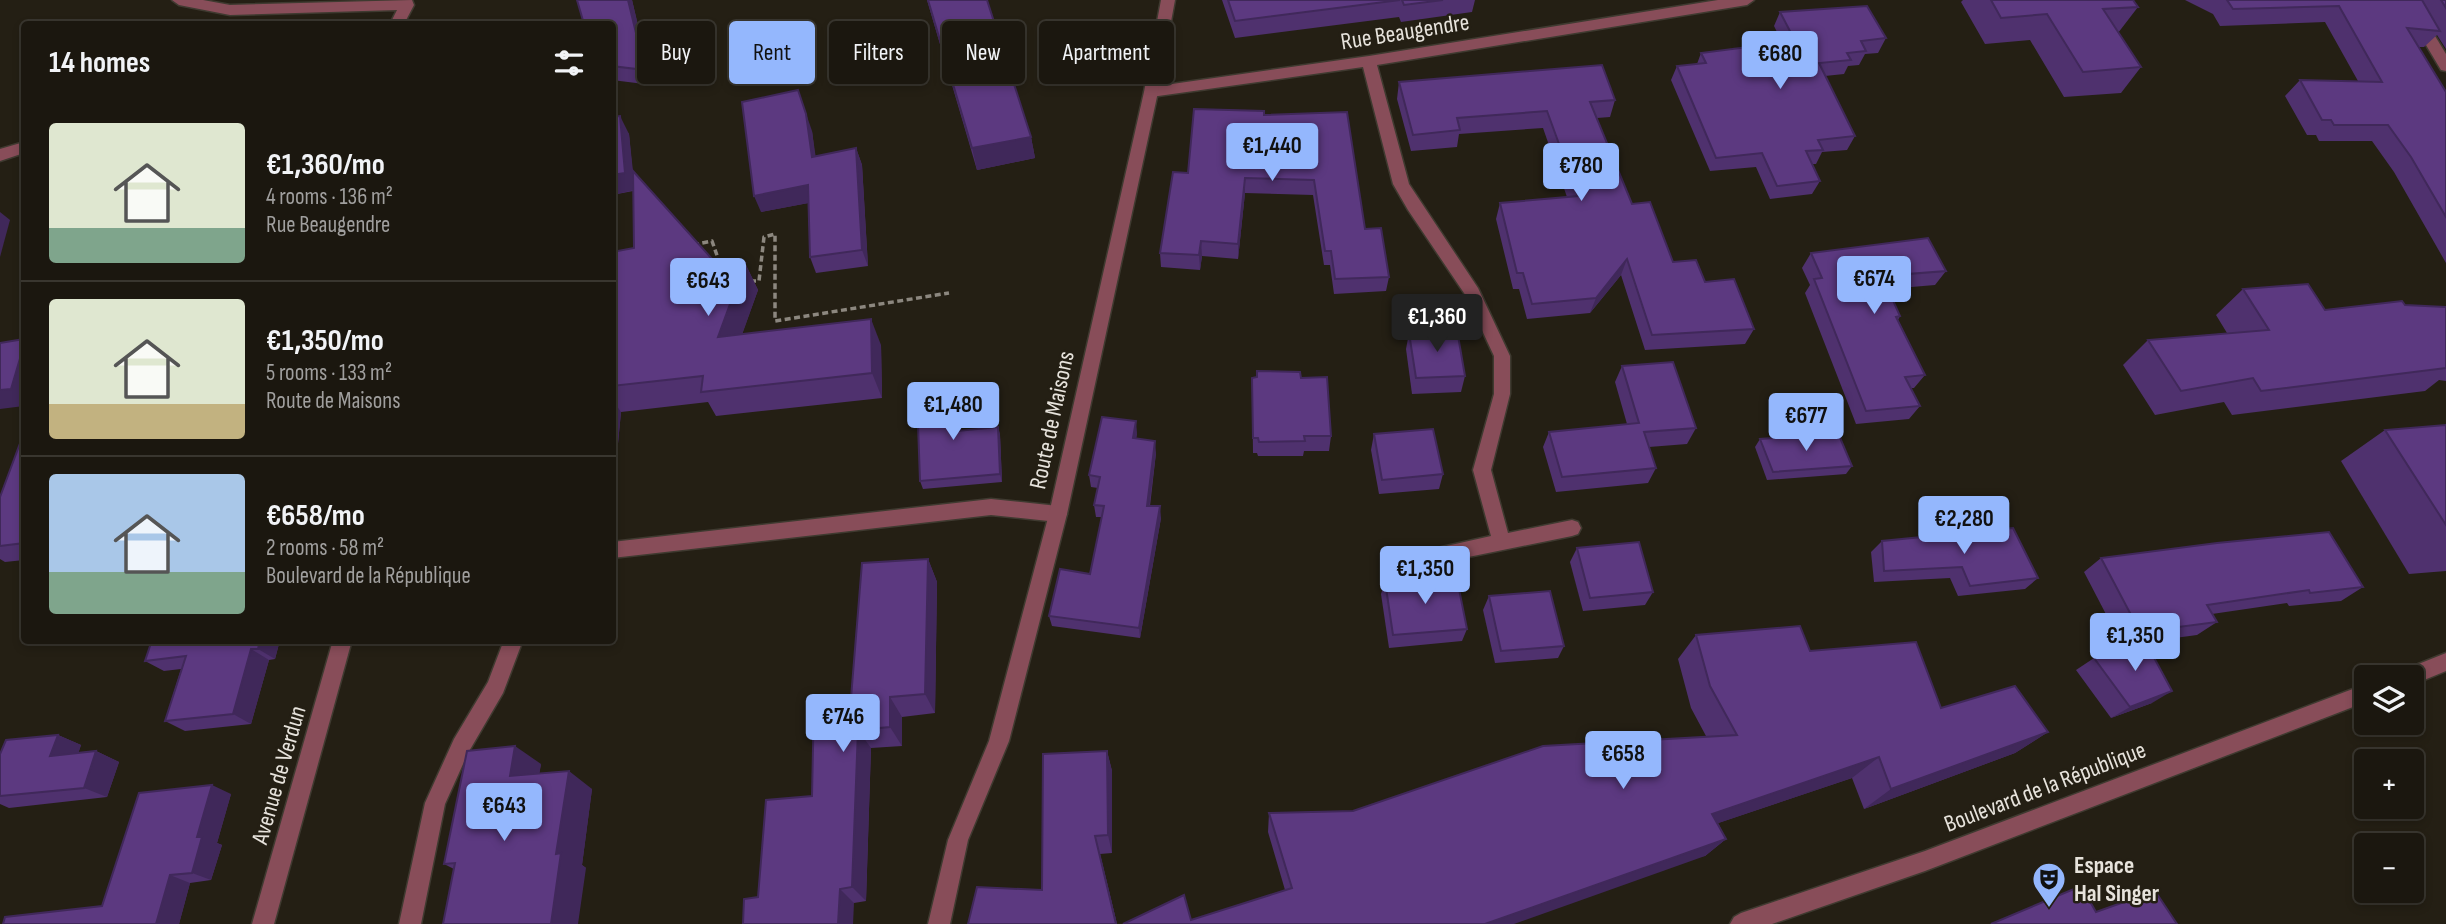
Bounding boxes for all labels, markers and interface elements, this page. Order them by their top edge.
street label: Rue Beaugendre [1339,8,1471,56]
chip: Buy [637,21,715,84]
chip: Rent [729,21,815,84]
chip: Filters [829,21,928,84]
chip: New [942,21,1025,84]
chip: Apartment [1039,21,1174,84]
pin: €680 [1739,32,1821,91]
text: €680 [1758,40,1802,68]
icon: filters [550,44,588,82]
text: 14 homes [49,45,150,81]
pin: €1,440 [1215,124,1329,183]
text: €1,440 [1242,132,1302,160]
pin: €780 [1540,144,1622,203]
text: €1,360/mo [266,147,385,183]
icon: home [105,151,189,235]
text: €780 [1559,152,1603,180]
text: 4 rooms · 136 m² [266,183,393,211]
text: Rue Beaugendre [266,211,390,239]
pin: €674 [1833,256,1915,316]
pin: €643 [667,258,749,318]
text: €674 [1853,265,1895,293]
text: €643 [686,267,730,295]
pin: €1,360 [1380,294,1494,354]
text: €1,360 [1408,303,1466,331]
text: €1,350/mo [266,323,384,359]
icon: home [105,327,189,411]
street label: Route de Maisons [1023,348,1081,492]
text: 5 rooms · 133 m² [266,359,392,387]
pin: €1,480 [896,382,1010,442]
text: Route de Maisons [266,387,400,415]
text: €1,480 [923,391,983,419]
pin: €677 [1765,393,1847,453]
text: €677 [1785,402,1827,430]
pin: €2,280 [1907,496,2021,556]
text: €658/mo [266,498,365,534]
icon: home [105,502,189,586]
text: €2,280 [1934,505,1994,533]
text: 2 rooms · 58 m² [266,534,384,562]
pin: €1,350 [1368,546,1482,606]
text: €1,350 [1396,555,1454,583]
text: Boulevard de la République [266,562,471,590]
pin: €1,350 [2078,614,2192,673]
text: €1,350 [2106,622,2164,650]
map controls [2354,665,2424,903]
button: layers [2354,665,2424,735]
pin: €746 [802,694,884,754]
street label: Avenue de Verdun [245,703,313,848]
text: €746 [822,703,864,731]
pin: €658 [1582,732,1664,791]
street label: Boulevard de la République [1940,735,2150,839]
text: €658 [1601,740,1645,768]
button: + [2354,749,2424,819]
pin: €643 [463,784,545,843]
text: €643 [482,792,526,820]
button: − [2354,833,2424,903]
place label: Espace Hal Singer [2074,851,2160,908]
theatre icon: Espace Hal Singer [2030,860,2068,909]

